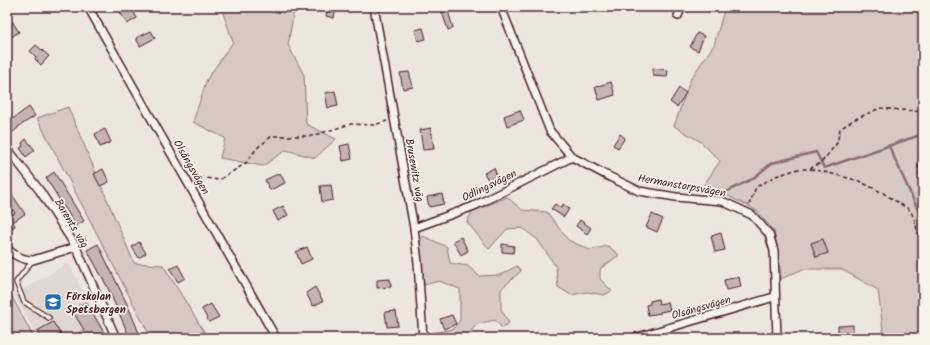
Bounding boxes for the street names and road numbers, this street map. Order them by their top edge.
street label: Olsängsvägen [168,137,214,199]
street label: Brusewitz väg [400,137,428,203]
street label: Odlingsvägen [459,165,520,207]
street label: Hermanstorpsvägen [636,169,727,203]
street label: Barents väg [49,195,93,252]
street label: Olsängsvägen [669,291,733,325]

